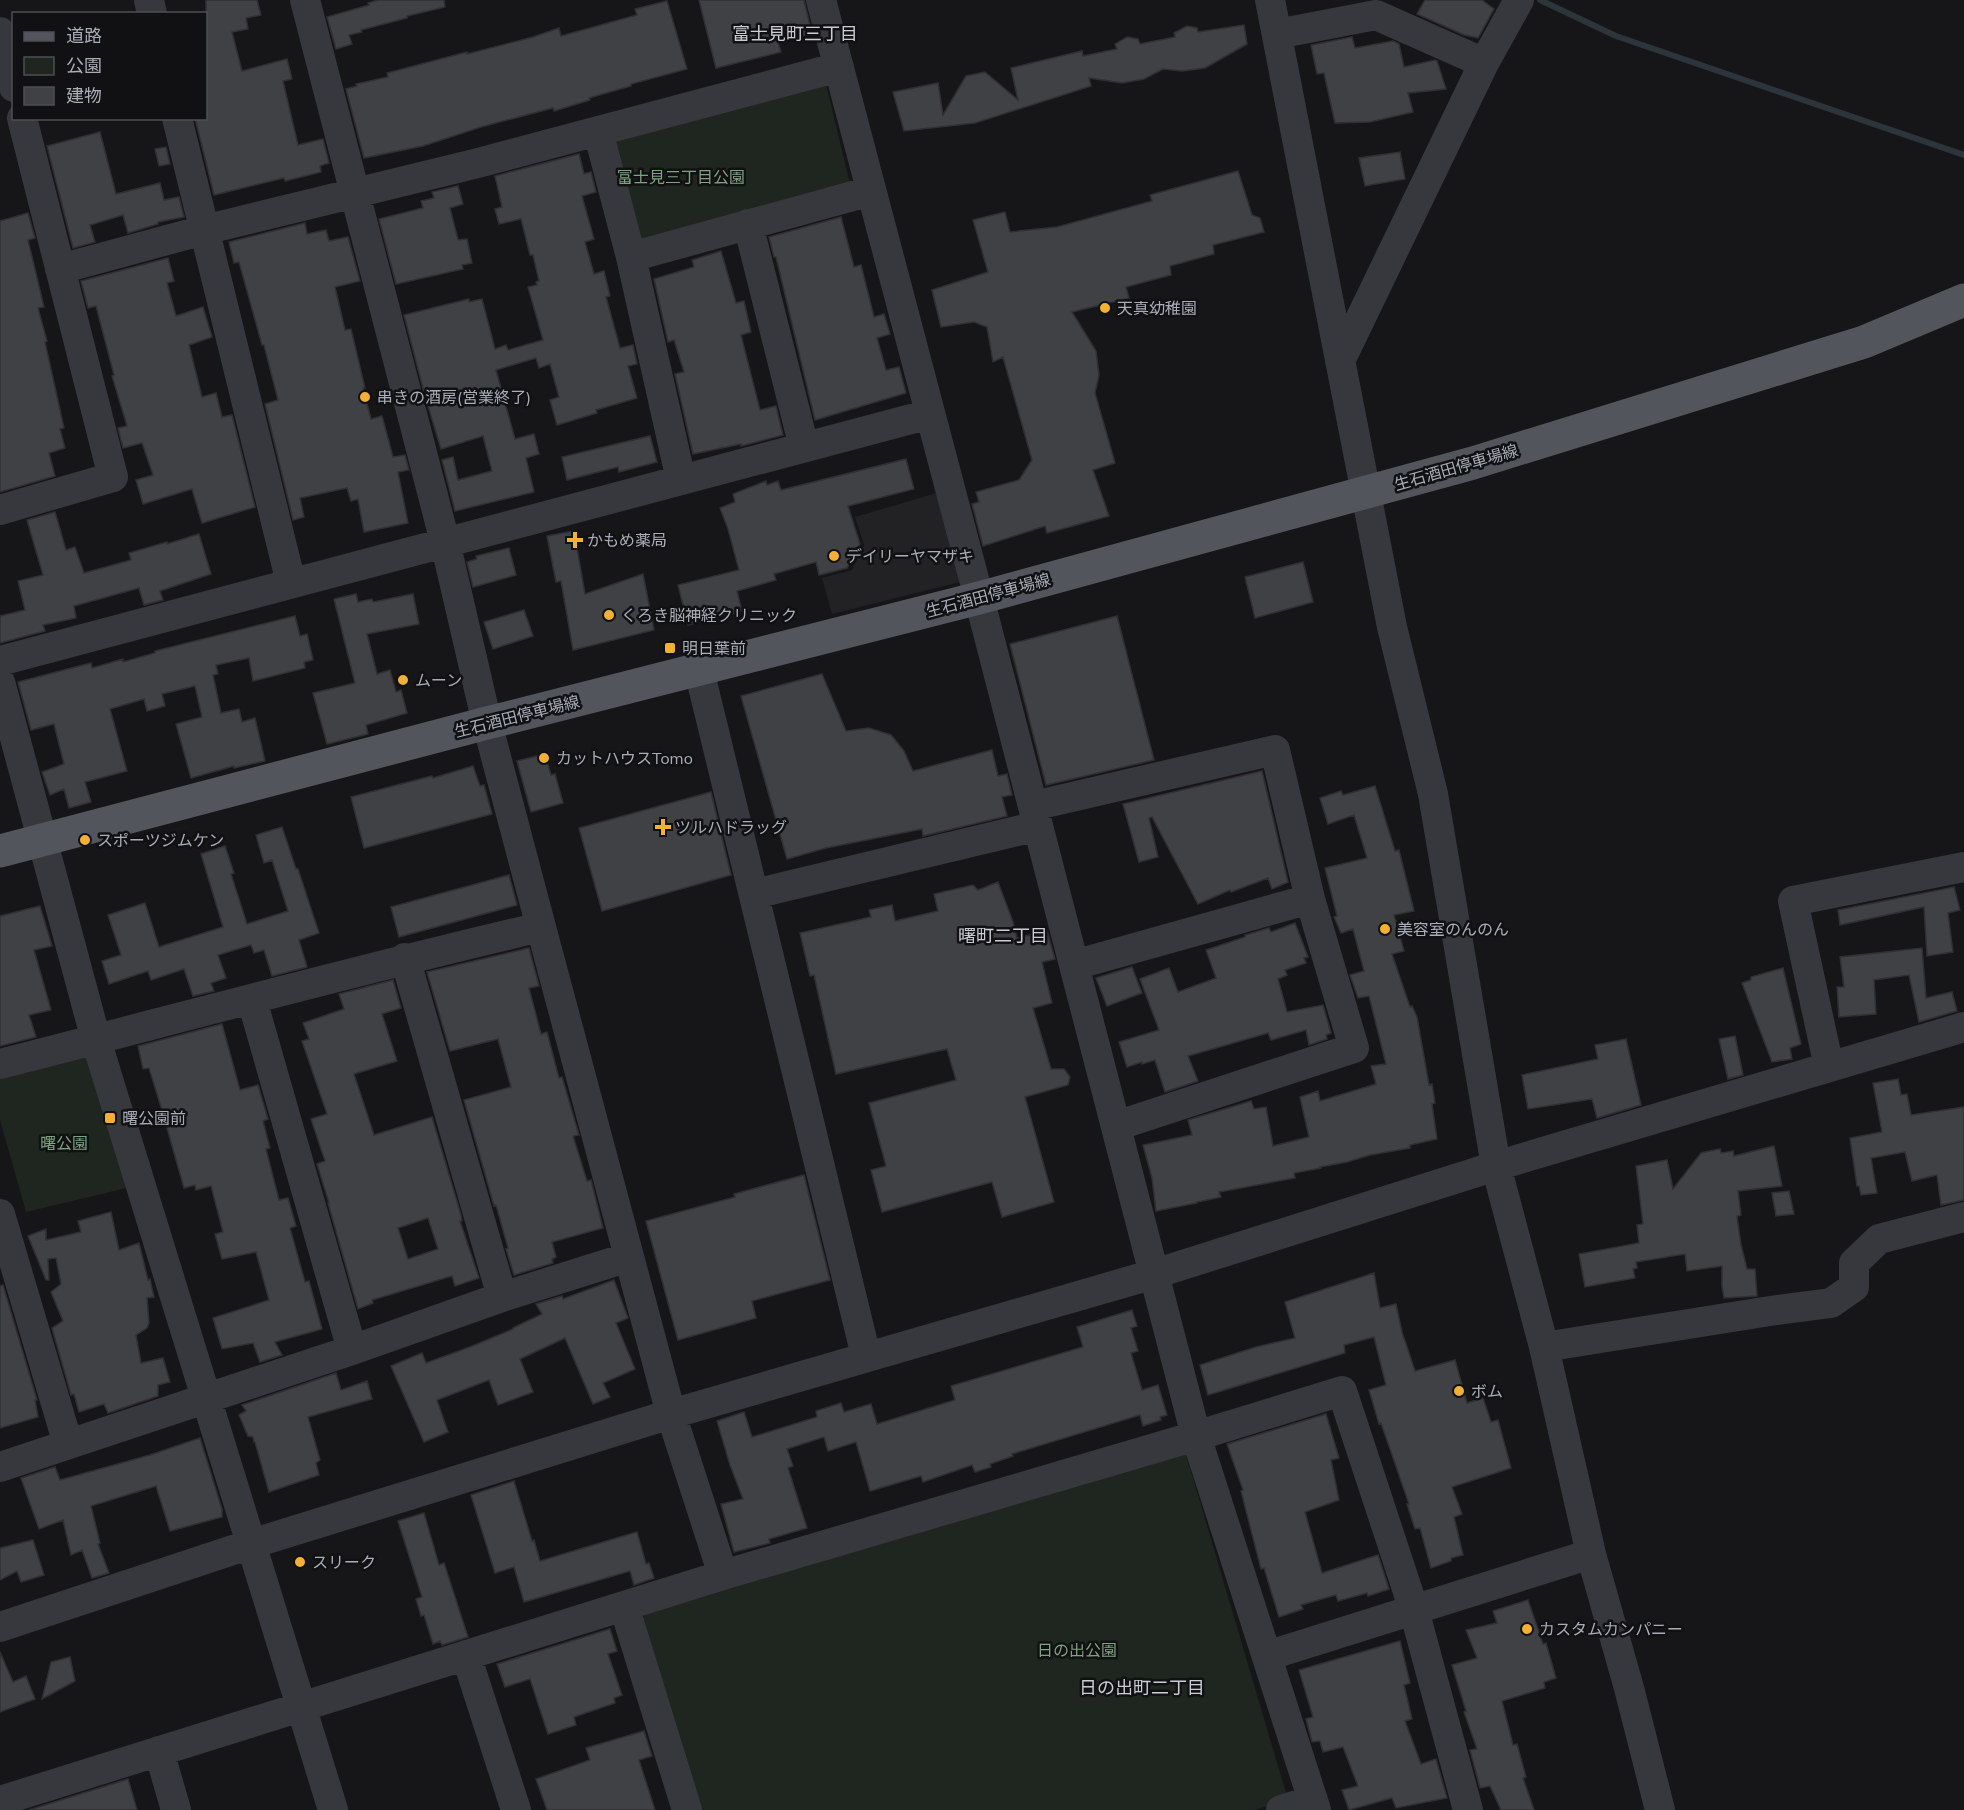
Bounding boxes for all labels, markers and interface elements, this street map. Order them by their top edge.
legend [12,12,207,120]
district label: 富士見町三丁目 [732,22,858,45]
text: 道路 [66,24,102,47]
text: 公園 [66,54,102,77]
text: 建物 [66,84,102,107]
park label: 富士見三丁目公園 [617,167,745,187]
place label: 天真幼稚園 [1117,298,1197,318]
marker: 天真幼稚園 [1098,301,1112,315]
place label: 串きの酒房(営業終了) [377,387,531,407]
marker: 串きの酒房(営業終了) [358,390,372,404]
street label: 生石酒田停車場線 [1392,440,1520,494]
place label: かもめ薬局 [587,530,667,550]
marker: かもめ薬局 [568,533,582,547]
place label: デイリーヤマザキ [846,546,974,566]
marker: デイリーヤマザキ [827,549,841,563]
street label: 生石酒田停車場線 [924,569,1052,621]
place label: くろき脳神経クリニック [621,605,797,625]
marker: くろき脳神経クリニック [602,608,616,622]
place label: 明日葉前 [682,638,746,658]
marker: 明日葉前 [663,641,677,655]
place label: ムーン [415,670,462,690]
marker: ムーン [396,673,410,687]
street label: 生石酒田停車場線 [452,691,582,741]
place label: カットハウスTomo [556,748,693,768]
marker: カットハウスTomo [537,751,551,765]
place label: ツルハドラッグ [675,817,787,837]
marker: ツルハドラッグ [656,820,670,834]
place label: スポーツジムケン [97,830,224,850]
marker: スポーツジムケン [78,833,92,847]
place label: 美容室のんのん [1397,919,1509,939]
marker: 美容室のんのん [1378,922,1392,936]
district label: 曙町二丁目 [958,924,1048,947]
place label: 曙公園前 [122,1108,186,1128]
marker: 曙公園前 [103,1111,117,1125]
park label: 曙公園 [40,1133,88,1153]
place label: ボム [1471,1381,1503,1401]
marker: ボム [1452,1384,1466,1398]
place label: スリーク [312,1552,376,1572]
marker: スリーク [293,1555,307,1569]
place label: カスタムカンパニー [1539,1619,1683,1639]
marker: カスタムカンパニー [1520,1622,1534,1636]
park label: 日の出公園 [1037,1640,1117,1660]
district label: 日の出町二丁目 [1079,1676,1205,1699]

